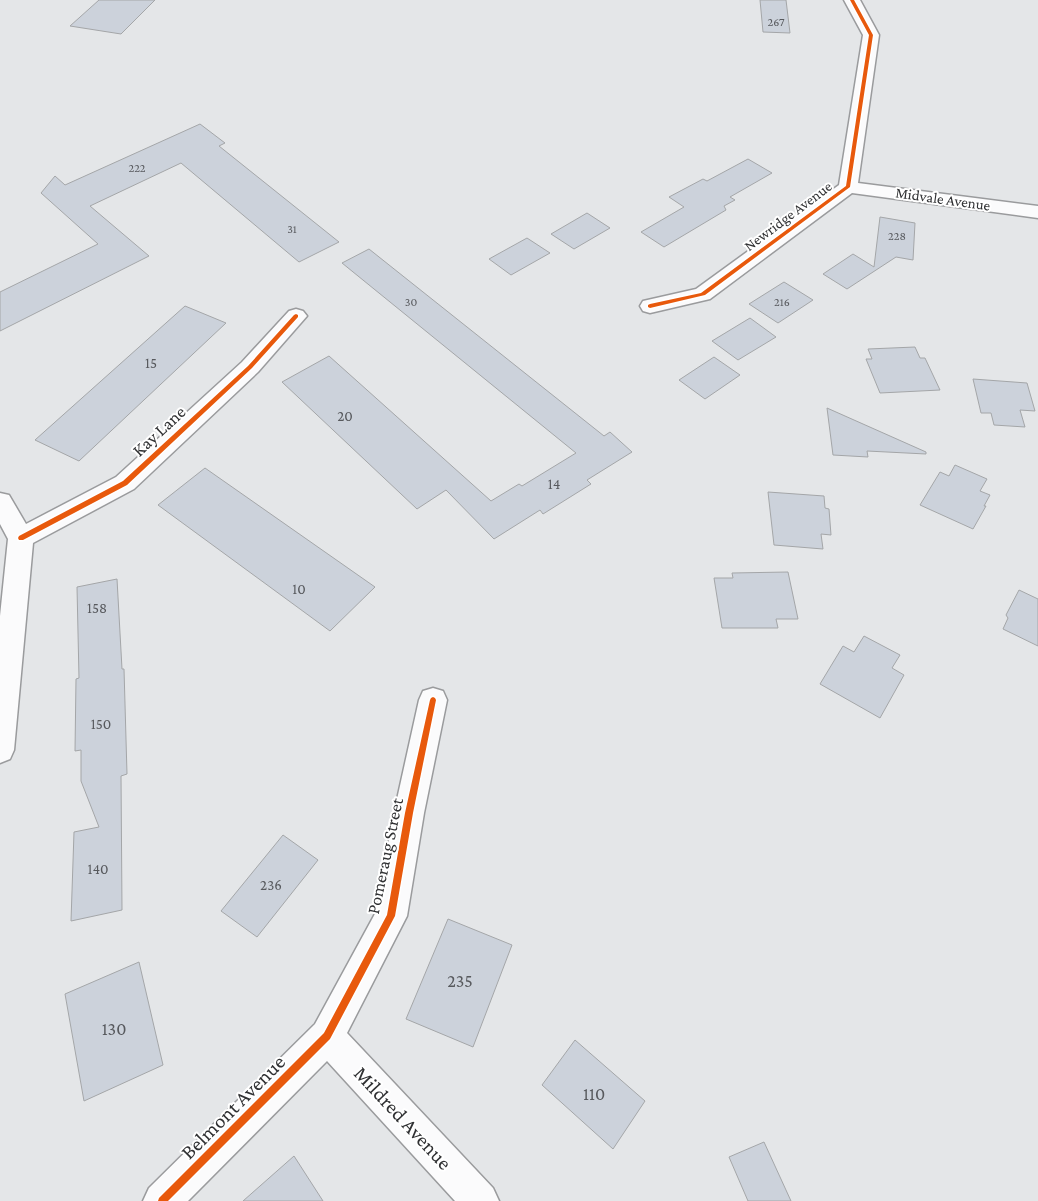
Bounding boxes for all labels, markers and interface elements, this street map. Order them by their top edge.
house number: 267 [768,15,785,29]
house number: 222 [128,161,146,175]
street label: Newridge Avenue [741,178,836,255]
street label: Midvale Avenue [895,184,992,214]
house number: 31 [287,222,297,236]
house number: 228 [888,229,906,243]
house number: 30 [405,295,417,309]
house number: 216 [774,295,790,309]
house number: 15 [145,355,157,371]
street label: Kay Lane [128,401,190,460]
house number: 20 [337,408,353,424]
house number: 14 [548,476,560,492]
house number: 10 [292,581,306,597]
house number: 158 [87,600,107,616]
house number: 150 [91,716,111,732]
street label: Pomeraug Street [363,795,407,916]
house number: 140 [87,861,109,877]
house number: 236 [260,877,282,893]
house number: 235 [447,971,473,991]
house number: 130 [102,1019,126,1039]
street label: Belmont Avenue [176,1050,290,1164]
street label: Mildred Avenue [349,1061,457,1175]
house number: 110 [583,1084,605,1104]

